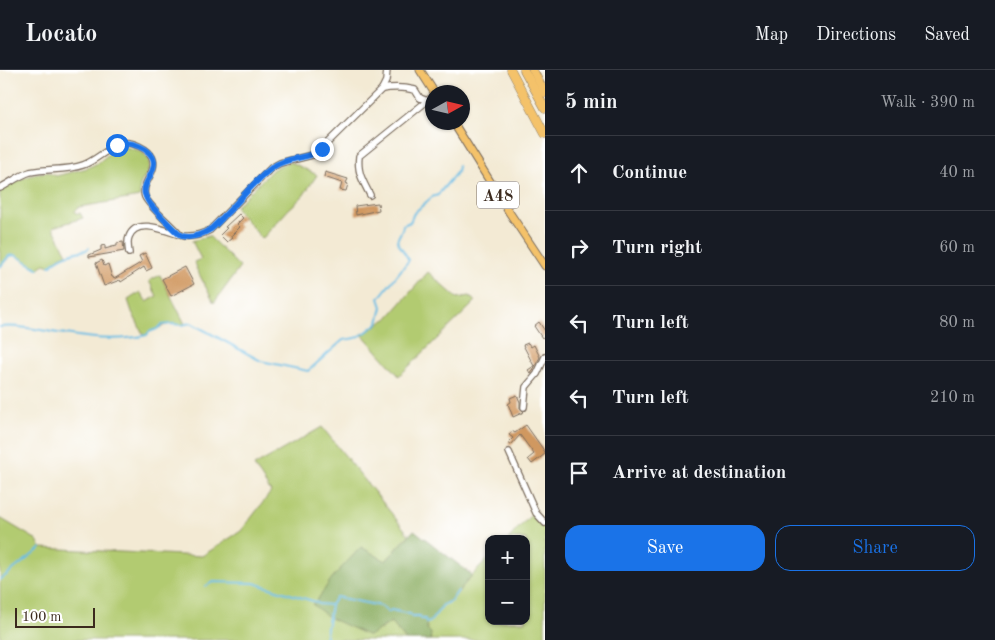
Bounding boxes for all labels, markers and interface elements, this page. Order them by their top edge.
text: Locato [25,23,97,47]
text: Map [755,26,788,44]
text: Directions [816,26,896,44]
text: Saved [924,26,970,44]
north arrow [425,85,470,130]
text: 5 min [565,92,618,113]
text: Walk · 390 m [880,95,975,111]
route start [106,134,129,157]
route end [311,138,334,161]
icon: ahead [565,159,593,187]
text: Continue [612,164,687,183]
text: 40 m [939,165,975,181]
road number: A48 [477,182,519,208]
icon: right [565,234,593,262]
text: Turn right [612,239,702,258]
text: 60 m [939,240,975,256]
icon: left [565,309,593,337]
text: Turn left [612,314,689,333]
text: 80 m [939,315,975,331]
icon: left [565,384,593,412]
text: Turn left [612,389,689,408]
text: 210 m [930,390,975,406]
icon: arrive [565,459,593,487]
text: Arrive at destination [612,464,786,483]
button: Save [565,525,765,571]
button: Share [775,525,975,571]
map controls [485,535,530,625]
button: + [485,535,530,580]
button: − [485,580,530,625]
scale bar [15,605,95,628]
text: 100 m [22,610,61,624]

